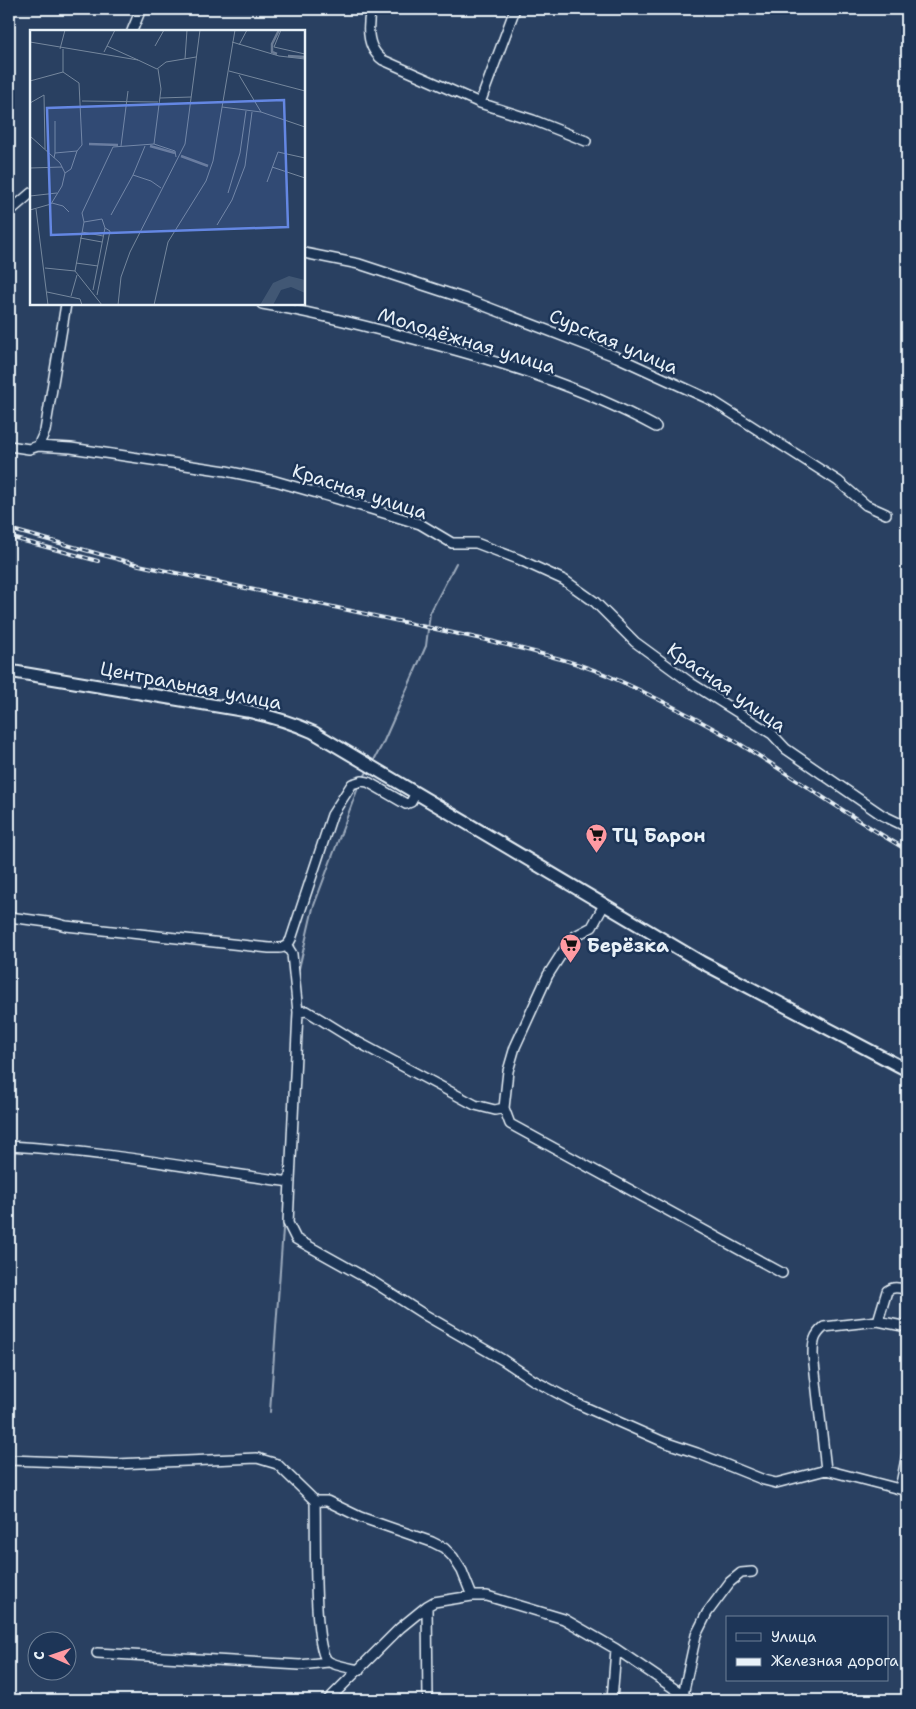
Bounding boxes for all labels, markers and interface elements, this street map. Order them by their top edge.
inset map [30,30,305,305]
street label: Молодёжная улица [375,301,559,380]
street label: Сурская улица [545,303,682,380]
street label: Красная улица [289,458,431,525]
street label: Красная улица [662,637,792,738]
street label: Центральная улица [98,656,284,715]
supermarket icon: ТЦ Барон [584,823,608,854]
place label: ТЦ Барон [612,823,706,848]
supermarket icon: Берёзка [559,933,583,964]
place label: Берёзка [587,933,669,958]
legend [726,1616,888,1682]
text: Улица [771,1627,817,1647]
north arrow [28,1632,78,1682]
text: С [30,1651,48,1660]
text: Железная дорога [771,1651,899,1671]

